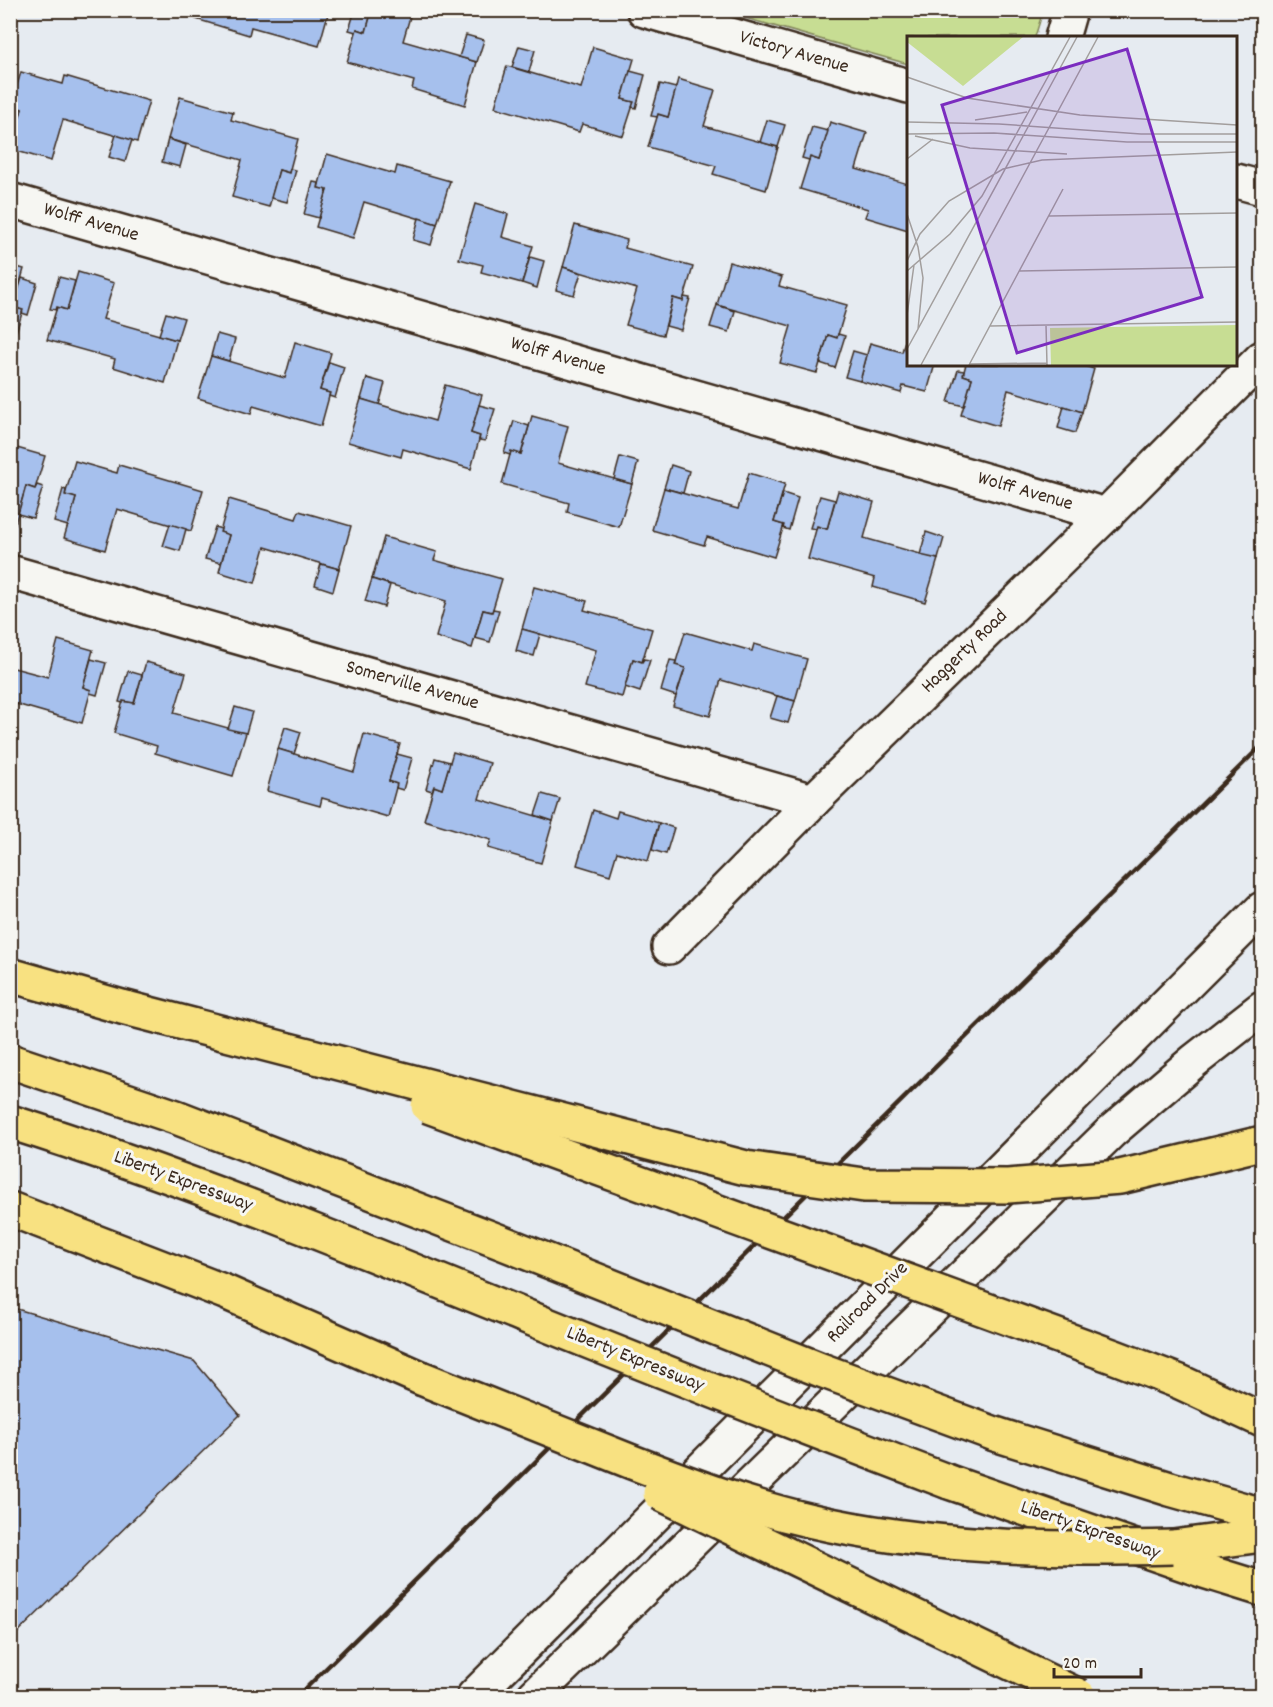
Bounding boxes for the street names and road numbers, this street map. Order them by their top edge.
street label: Victory Avenue [736,24,852,82]
street label: Wolff Avenue [40,196,142,250]
street label: Wolff Avenue [507,330,609,384]
street label: Wolff Avenue [974,465,1076,519]
street label: Haggerty Road [915,603,1015,701]
street label: Somerville Avenue [342,654,482,718]
street label: Liberty Expressway [110,1144,257,1220]
street label: Railroad Drive [821,1256,915,1350]
street label: Liberty Expressway [562,1320,709,1401]
street label: Liberty Expressway [1016,1494,1164,1568]

